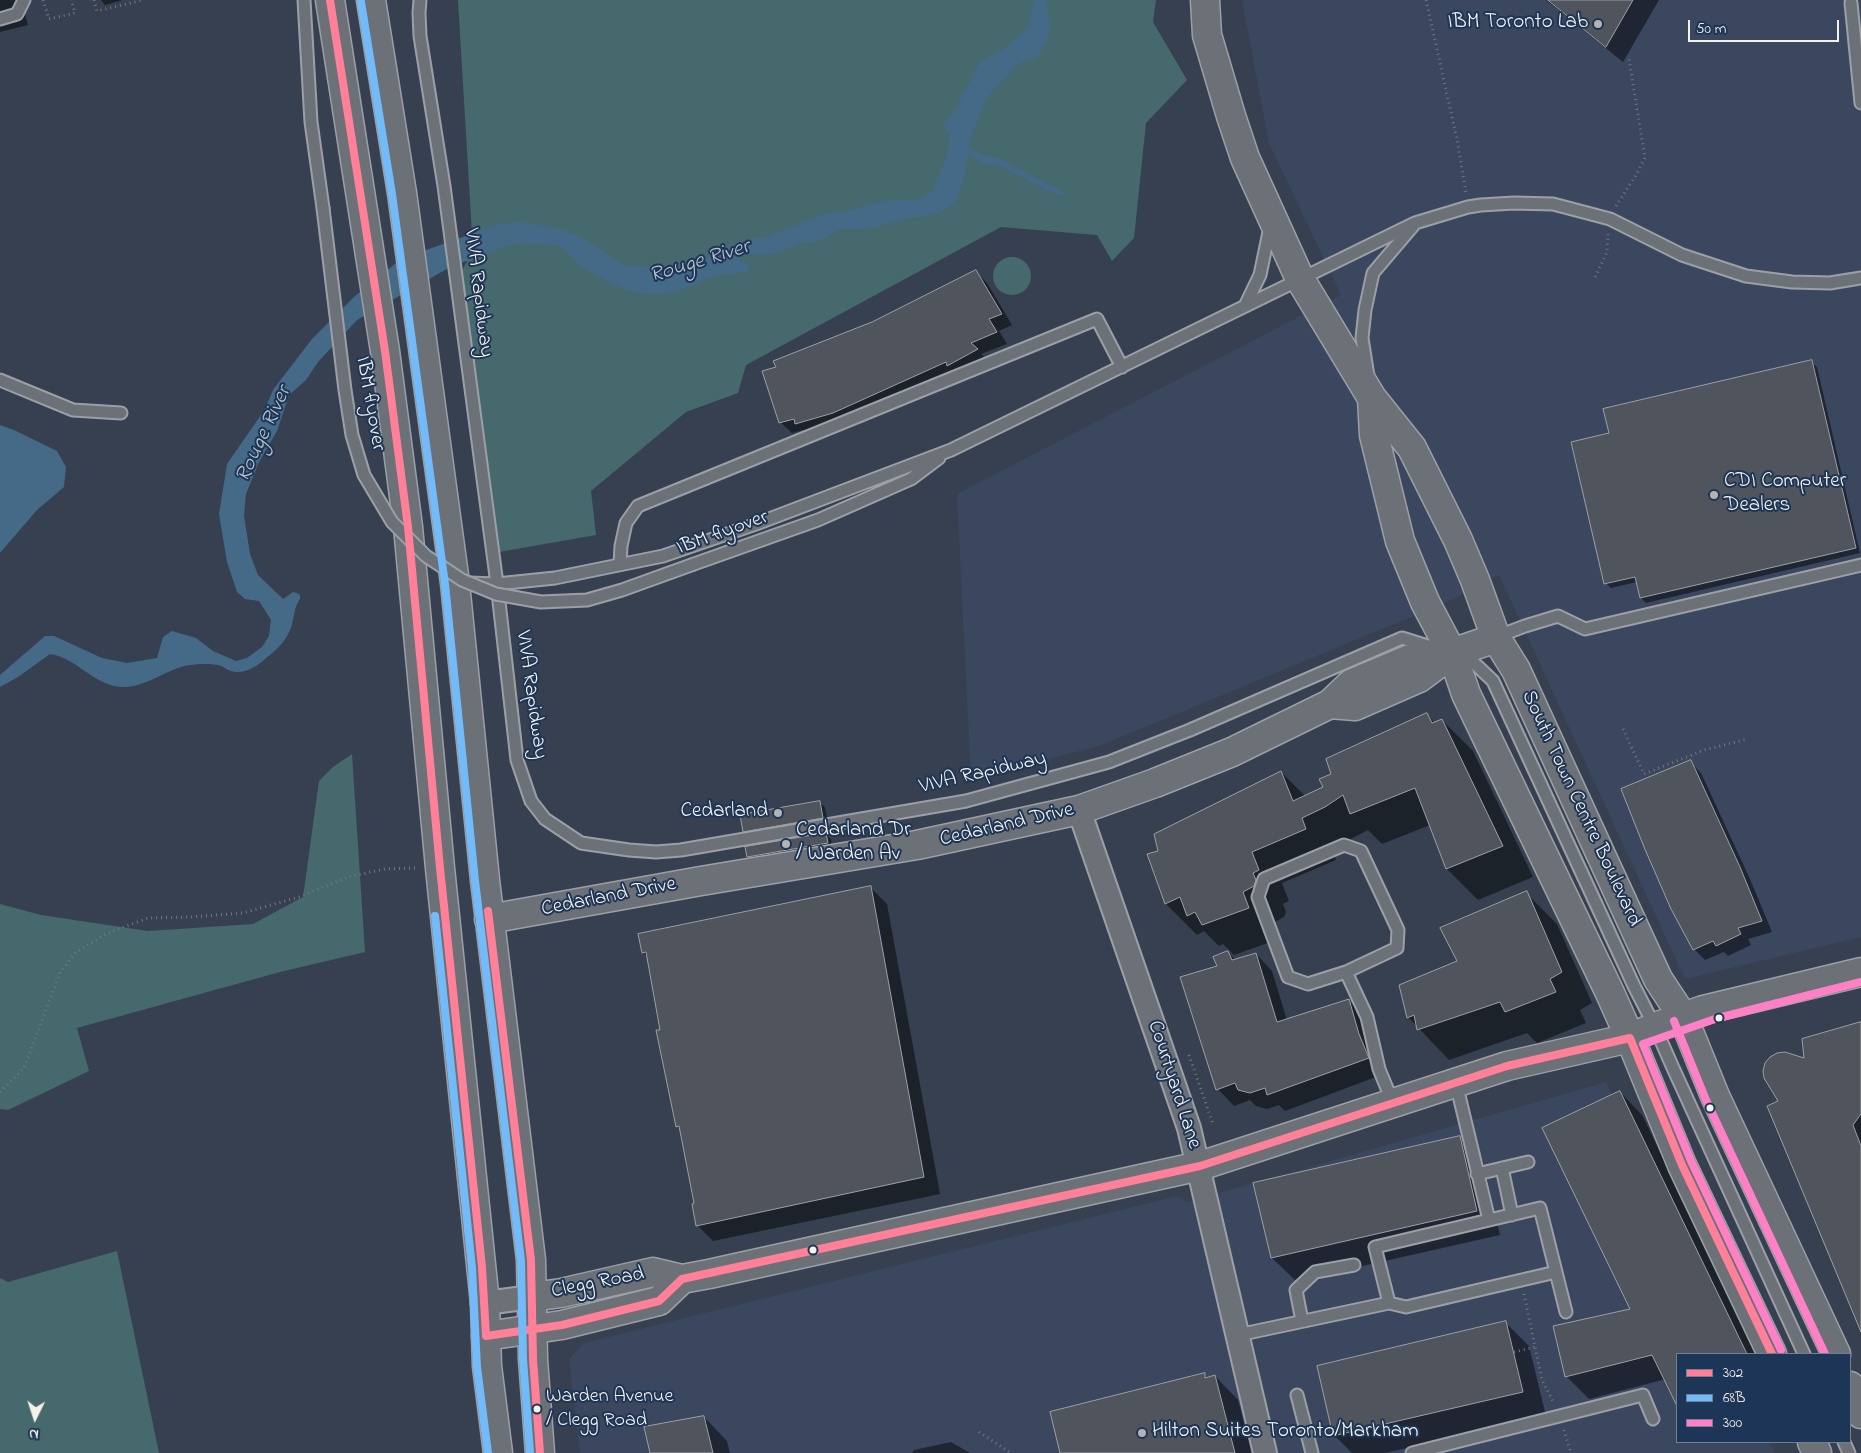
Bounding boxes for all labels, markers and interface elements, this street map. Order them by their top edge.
scale bar [1691,10,1842,42]
place label: IBM Toronto Lab [1448,11,1588,37]
marker: IBM Toronto Lab [1592,18,1604,30]
text: 50 m [1696,18,1726,40]
street label: VIVA Rapidway [457,227,497,359]
water label: Rouge River [647,235,753,291]
street label: IBM flyover [348,355,390,453]
water label: Rouge River [231,383,299,487]
place label: CDI Computer Dealers [1724,470,1846,520]
marker: CDI Computer Dealers [1708,489,1720,501]
street label: IBM flyover [674,506,772,562]
street label: VIVA Rapidway [509,629,551,761]
street label: South Town Centre Boulevard [1514,687,1646,931]
street label: VIVA Rapidway [917,747,1049,801]
street label: Cedarland Drive [938,798,1076,854]
place label: Cedarland [680,800,768,826]
marker: Cedarland [772,807,784,819]
place label: Cedarland Dr / Warden Av [796,819,911,869]
marker: Cedarland Dr / Warden Av [780,838,792,850]
street label: Cedarland Drive [539,873,679,923]
unlabelled marker [1714,1013,1724,1023]
street label: Courtyard Lane [1140,1018,1206,1152]
unlabelled marker [1705,1103,1715,1113]
unlabelled marker [808,1245,818,1255]
street label: Clegg Road [549,1263,647,1305]
legend [1676,1353,1851,1443]
text: 302 [1723,1362,1743,1384]
place label: Warden Avenue / Clegg Road [546,1386,673,1433]
text: 68B [1723,1387,1745,1409]
north arrow [10,1393,60,1443]
marker: Warden Avenue / Clegg Road [532,1404,542,1414]
text: 300 [1723,1412,1742,1434]
place label: Hilton Suites Toronto/Markham [1152,1420,1418,1446]
text: N [28,1423,39,1444]
marker: Hilton Suites Toronto/Markham [1136,1427,1148,1439]

